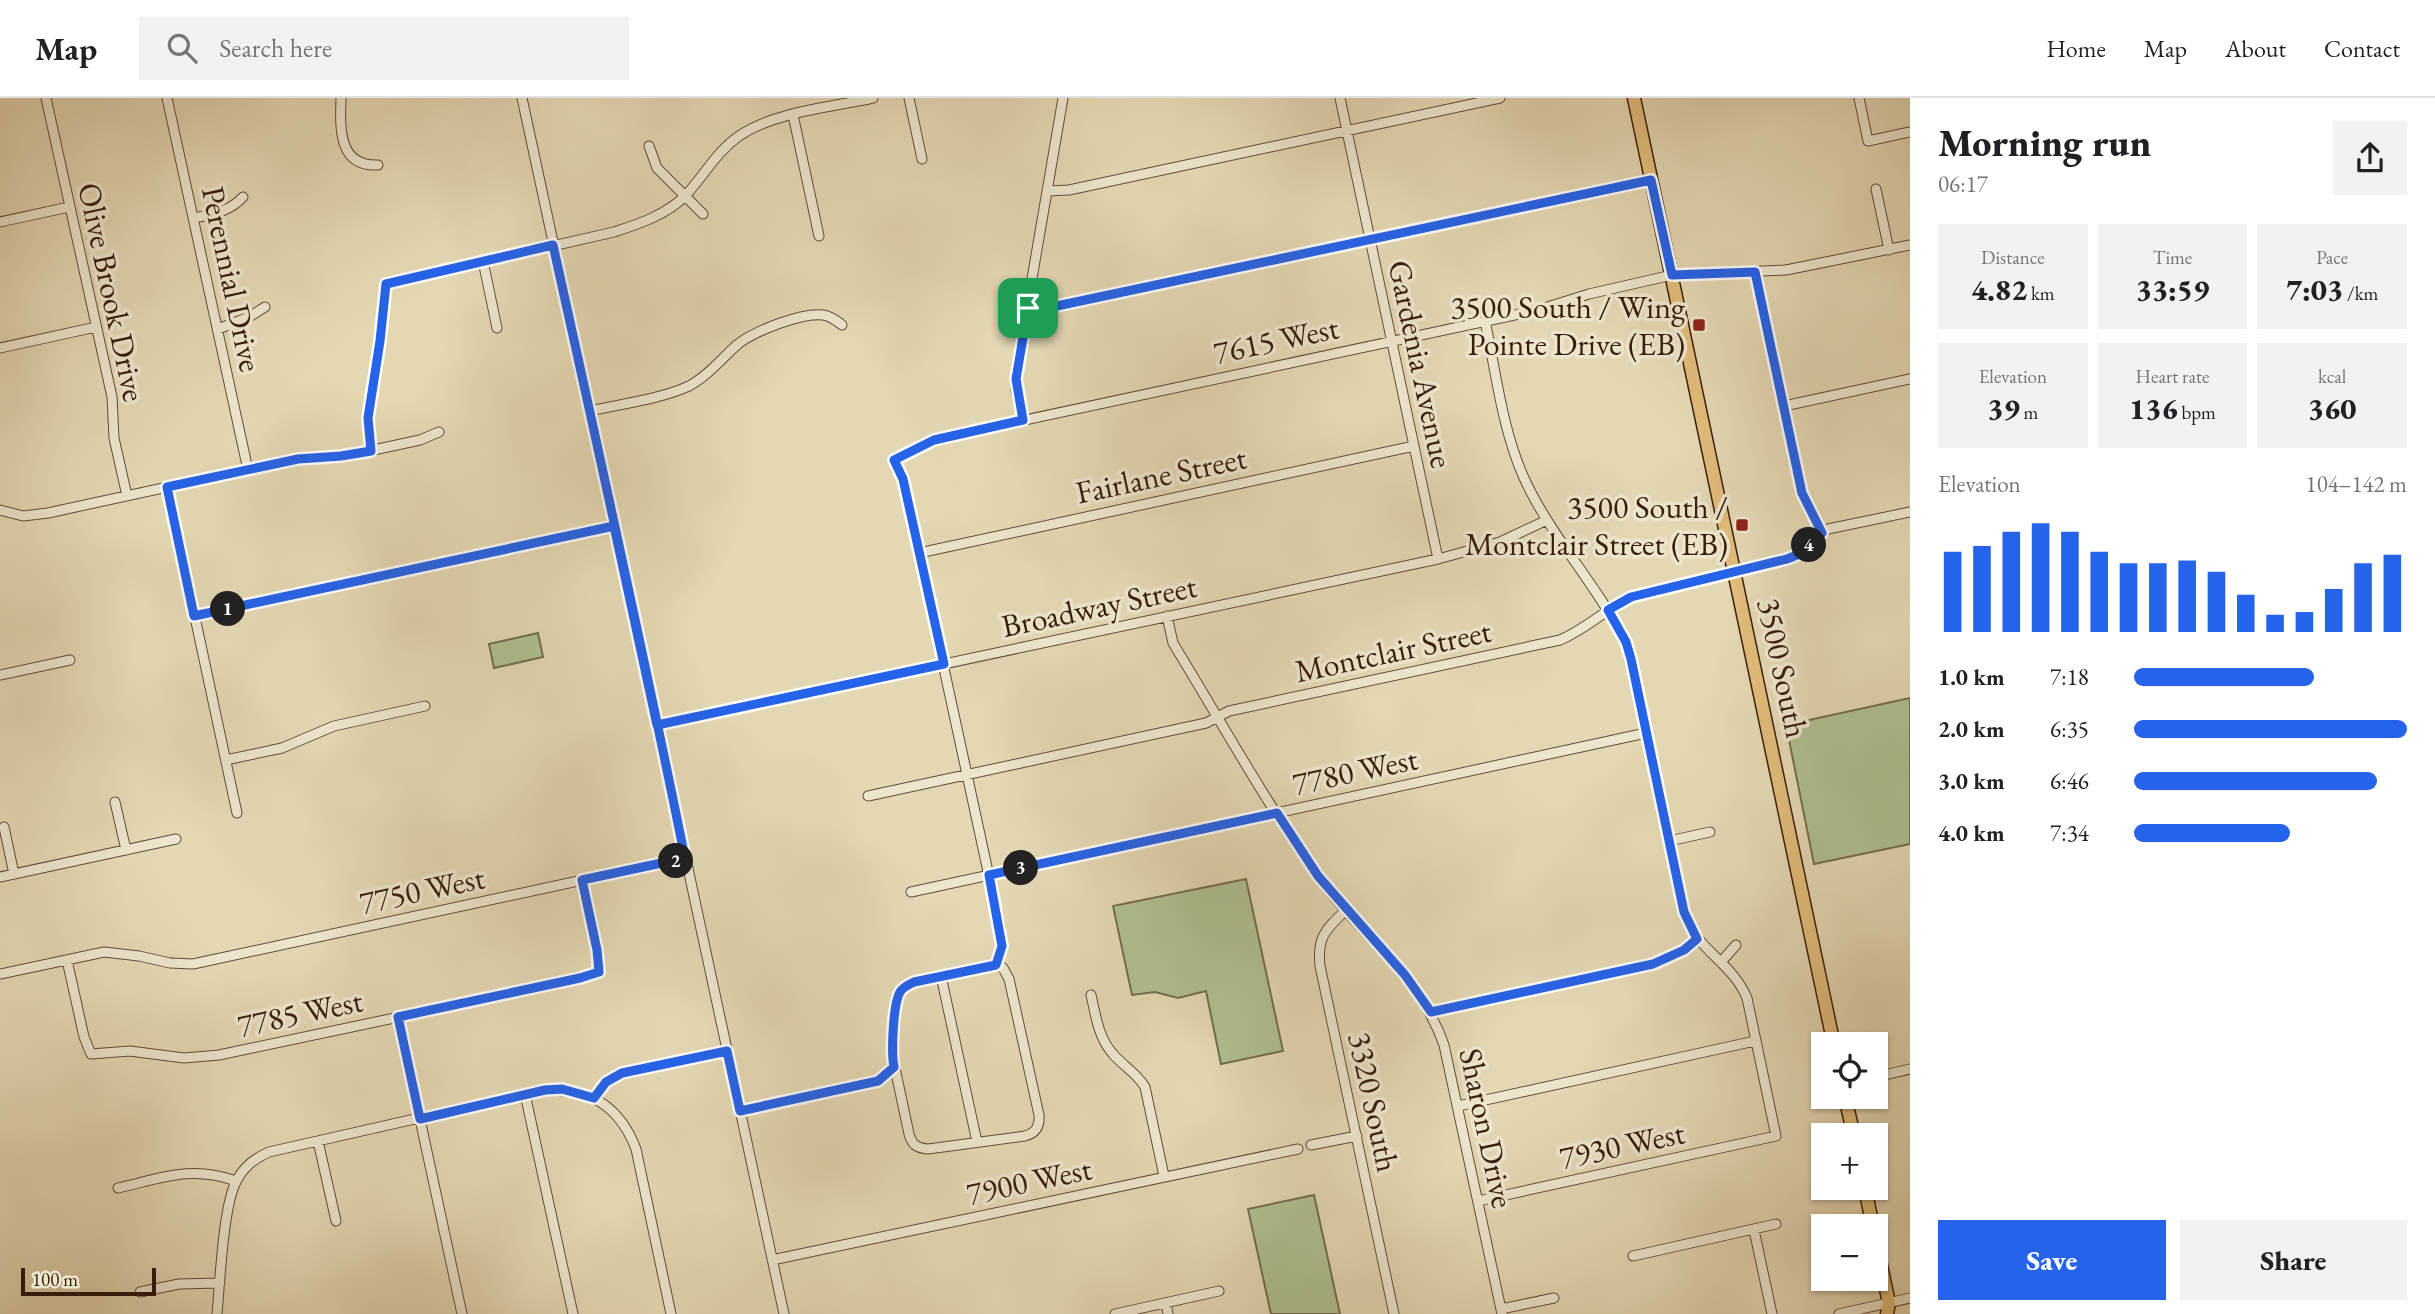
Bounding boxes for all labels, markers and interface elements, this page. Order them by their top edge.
search box [139,17,629,80]
text: Map [35,27,97,70]
icon: search [163,29,201,67]
text: Search here [219,31,332,65]
text: Home [2046,33,2106,64]
text: Map [2144,33,2187,64]
text: About [2225,33,2286,64]
text: Contact [2324,33,2400,64]
text: Morning run [1938,118,2151,167]
button: share [2333,121,2407,195]
text: 06:17 [1938,169,1988,199]
street label: Olive Brook Drive [68,179,156,405]
street label: Perennial Drive [192,182,272,376]
text: Distance [1981,245,2045,270]
text: Time [2153,245,2192,270]
text: Pace [2316,245,2348,270]
street label: Gardenia Avenue [1379,256,1463,472]
text: 4.82 [1971,270,2027,309]
text: 33:59 [2136,270,2209,309]
text: 7:03 [2286,270,2343,309]
pin [998,278,1058,338]
text: km [2027,281,2055,306]
text: /km [2343,281,2378,306]
place label: 3500 South / Wing Pointe Drive (EB) [1450,286,1686,365]
icon: arrive [1009,289,1047,327]
street label: 7615 West [1210,306,1342,374]
marker: 3500 South / Wing Pointe Drive (EB) [1691,317,1707,333]
text: Elevation [1979,364,2047,389]
text: Heart rate [2136,364,2209,389]
text: kcal [2318,364,2346,389]
text: 39 [1987,389,2020,428]
text: 136 [2129,389,2178,428]
text: 360 [2308,389,2356,428]
text: m [2020,400,2038,425]
text: bpm [2178,400,2216,425]
street label: Fairlane Street [1072,436,1250,514]
text: Elevation [1938,469,2021,499]
text: 104–142 m [2306,469,2407,499]
place label: 3500 South / Montclair Street (EB) [1465,486,1728,565]
marker: 3500 South / Montclair Street (EB) [1734,517,1750,533]
pin: 4 [1792,528,1826,562]
text: 4 [1803,532,1814,557]
street label: Broadway Street [998,565,1200,647]
pin: 1 [210,592,246,626]
street label: 3500 South [1748,594,1818,742]
text: 1 [222,596,233,621]
street label: Montclair Street [1291,610,1495,692]
text: 1.0 km [1938,662,2005,692]
text: 7:18 [2050,662,2089,692]
text: 2.0 km [1938,714,2005,744]
text: 6:35 [2050,714,2089,744]
street label: 7780 West [1289,737,1421,805]
text: 3.0 km [1938,766,2005,796]
text: 6:46 [2050,766,2089,796]
text: 4.0 km [1938,818,2005,848]
text: 7:34 [2050,818,2089,848]
pin: 2 [658,844,694,878]
text: 2 [670,848,681,873]
pin: 3 [1004,850,1038,886]
text: 3 [1015,855,1026,880]
street label: 7750 West [356,856,488,924]
street label: 7785 West [234,979,366,1047]
street label: 3320 South [1339,1028,1409,1176]
map controls [1811,1032,1888,1291]
button: locate [1811,1032,1888,1109]
street label: Sharon Drive [1450,1044,1524,1212]
street label: 7930 West [1556,1111,1688,1179]
button: + [1811,1123,1888,1200]
street label: 7900 West [963,1147,1095,1215]
button: − [1811,1214,1888,1291]
button: Save [1938,1220,2166,1300]
button: Share [2180,1220,2407,1300]
scale bar [21,1265,156,1297]
text: 100 m [32,1267,78,1292]

